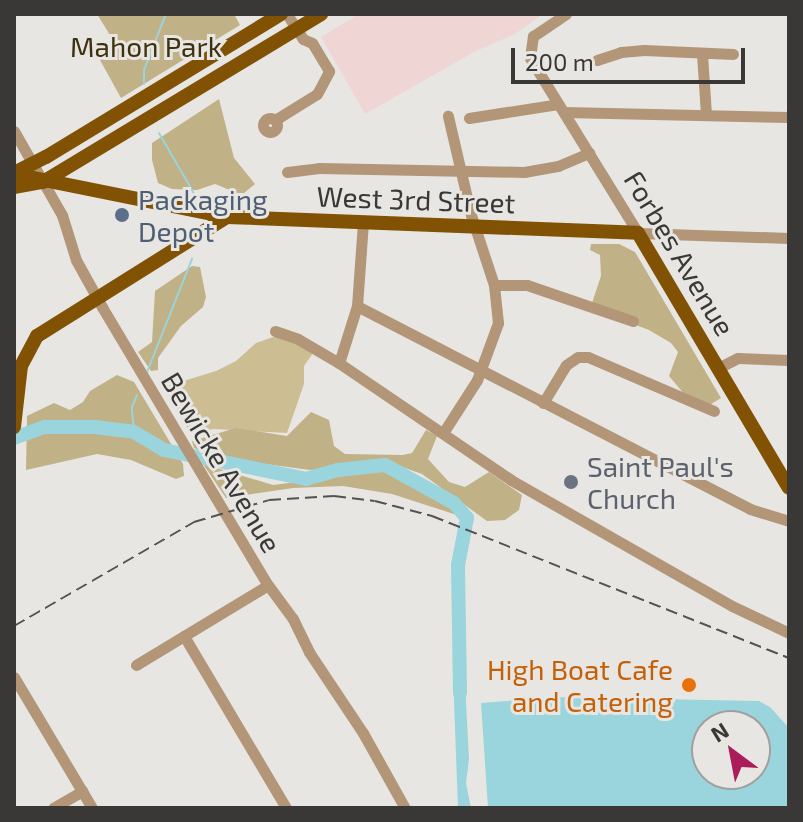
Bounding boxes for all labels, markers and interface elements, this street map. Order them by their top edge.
park label: Mahon Park [70,29,222,63]
scale bar [515,32,749,82]
text: 200 m [525,47,594,76]
street label: Forbes Avenue [617,164,743,342]
street label: West 3rd Street [316,179,516,219]
place label: Packaging Depot [138,182,268,248]
marker: Packaging Depot [113,206,131,224]
street label: Bewicke Avenue [155,365,289,559]
place label: Saint Paul's Church [587,449,734,515]
marker: Saint Paul's Church [562,473,580,491]
place label: High Boat Cafe and Catering [487,652,673,718]
marker: High Boat Cafe and Catering [680,676,698,694]
north arrow [691,710,771,790]
text: N [706,716,733,747]

